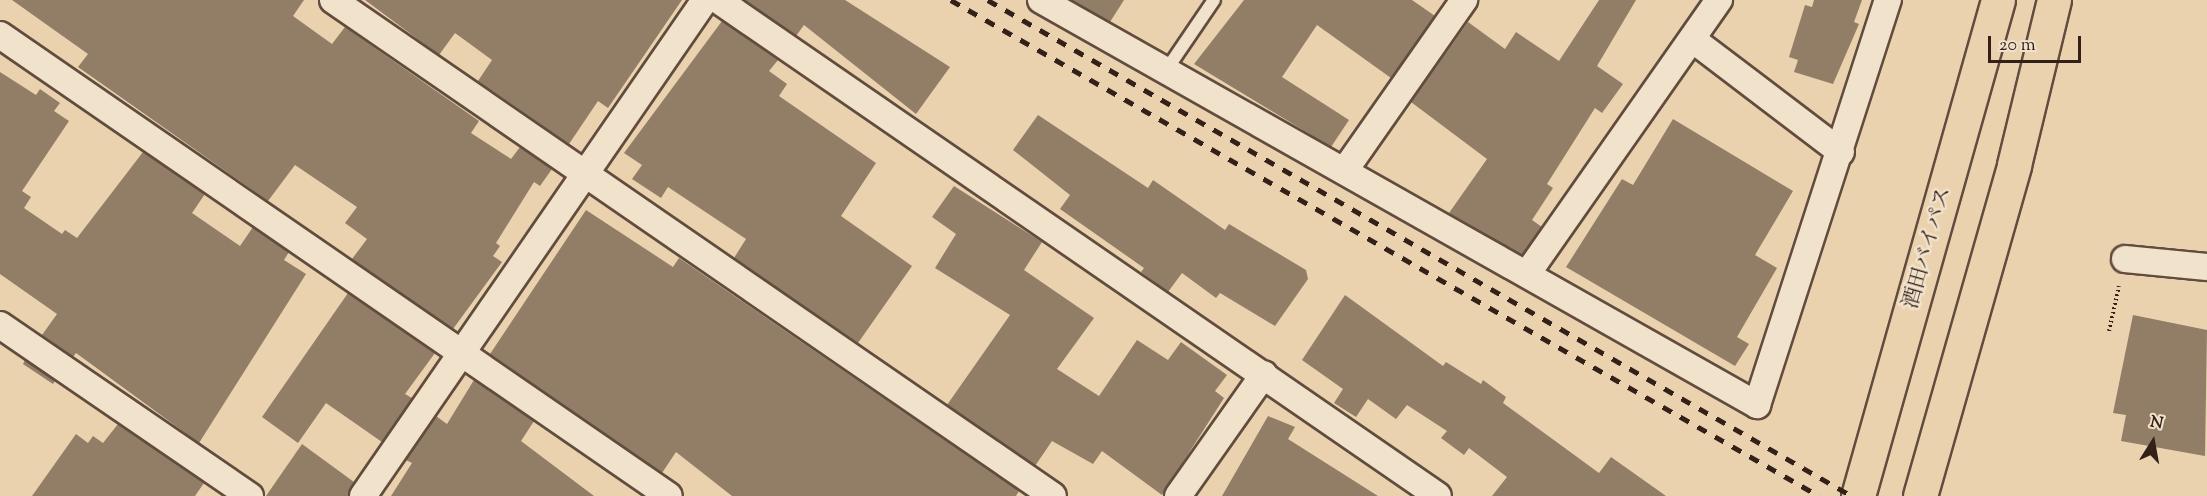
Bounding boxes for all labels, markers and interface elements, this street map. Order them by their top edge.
scale bar [1991,24,2084,62]
text: 20 m [1999,33,2036,59]
street label: 酒田バイパス [1899,184,1957,312]
text: N [2148,411,2165,436]
north arrow [2123,412,2183,472]

